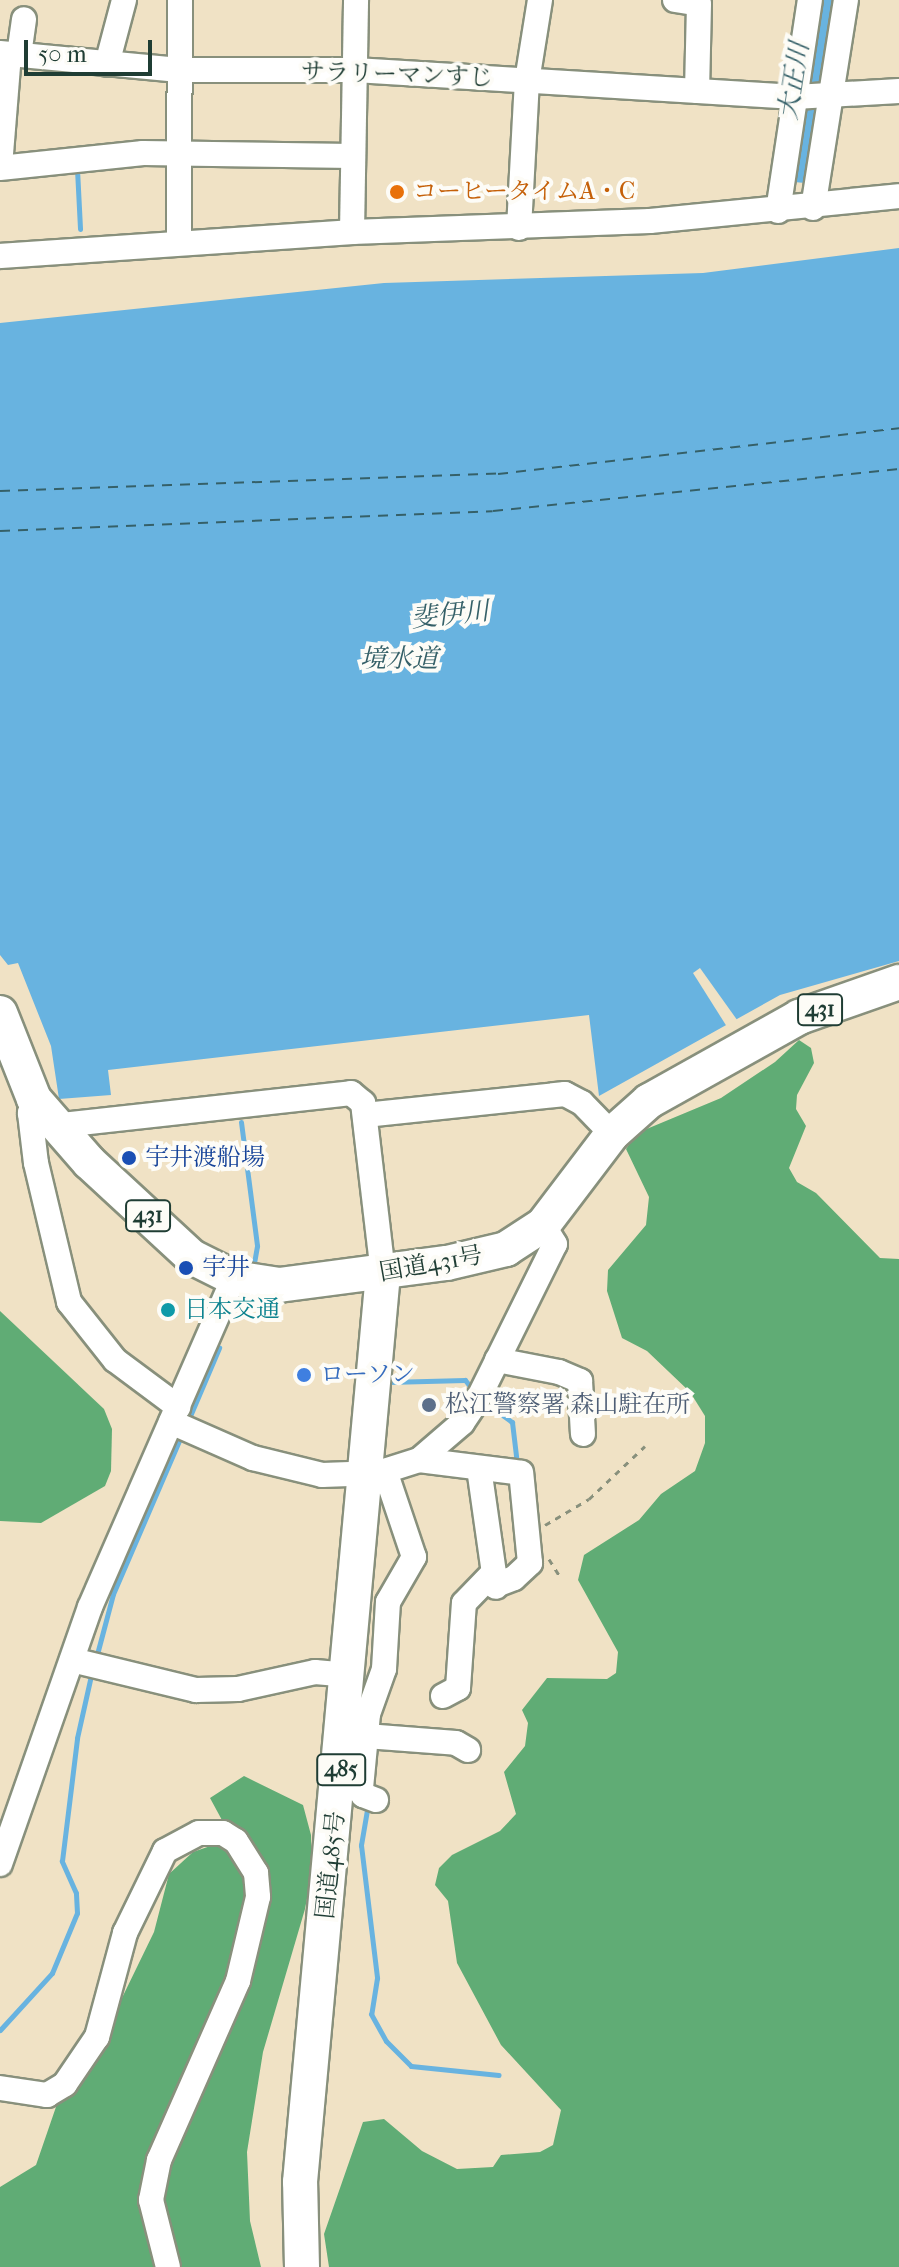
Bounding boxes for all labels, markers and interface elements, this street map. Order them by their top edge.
scale bar [28,24,156,74]
text: 50 m [38,40,87,68]
water label: 大正川 [772,40,816,122]
street label: サラリーマンすじ [301,57,493,93]
place label: コーヒータイムA・C [413,178,636,206]
marker: コーヒータイムA・C [388,183,406,201]
water label: 斐伊川 [410,595,490,635]
water label: 境水道 [360,643,438,675]
road number: 431 [796,992,844,1028]
place label: 宇井渡船場 [145,1144,265,1172]
marker: 宇井渡船場 [120,1149,138,1167]
road number: 431 [124,1198,172,1234]
street label: 国道431号 [377,1241,485,1287]
place label: 宇井 [202,1254,250,1282]
marker: 宇井 [177,1259,195,1277]
place label: 日本交通 [184,1296,280,1324]
marker: 日本交通 [159,1301,177,1319]
place label: ローソン [320,1361,416,1389]
marker: ローソン [295,1366,313,1384]
place label: 松江警察署 森山駐在所 [445,1391,690,1419]
marker: 松江警察署 森山駐在所 [420,1396,438,1414]
road number: 485 [315,1752,367,1788]
street label: 国道485号 [311,1809,351,1921]

